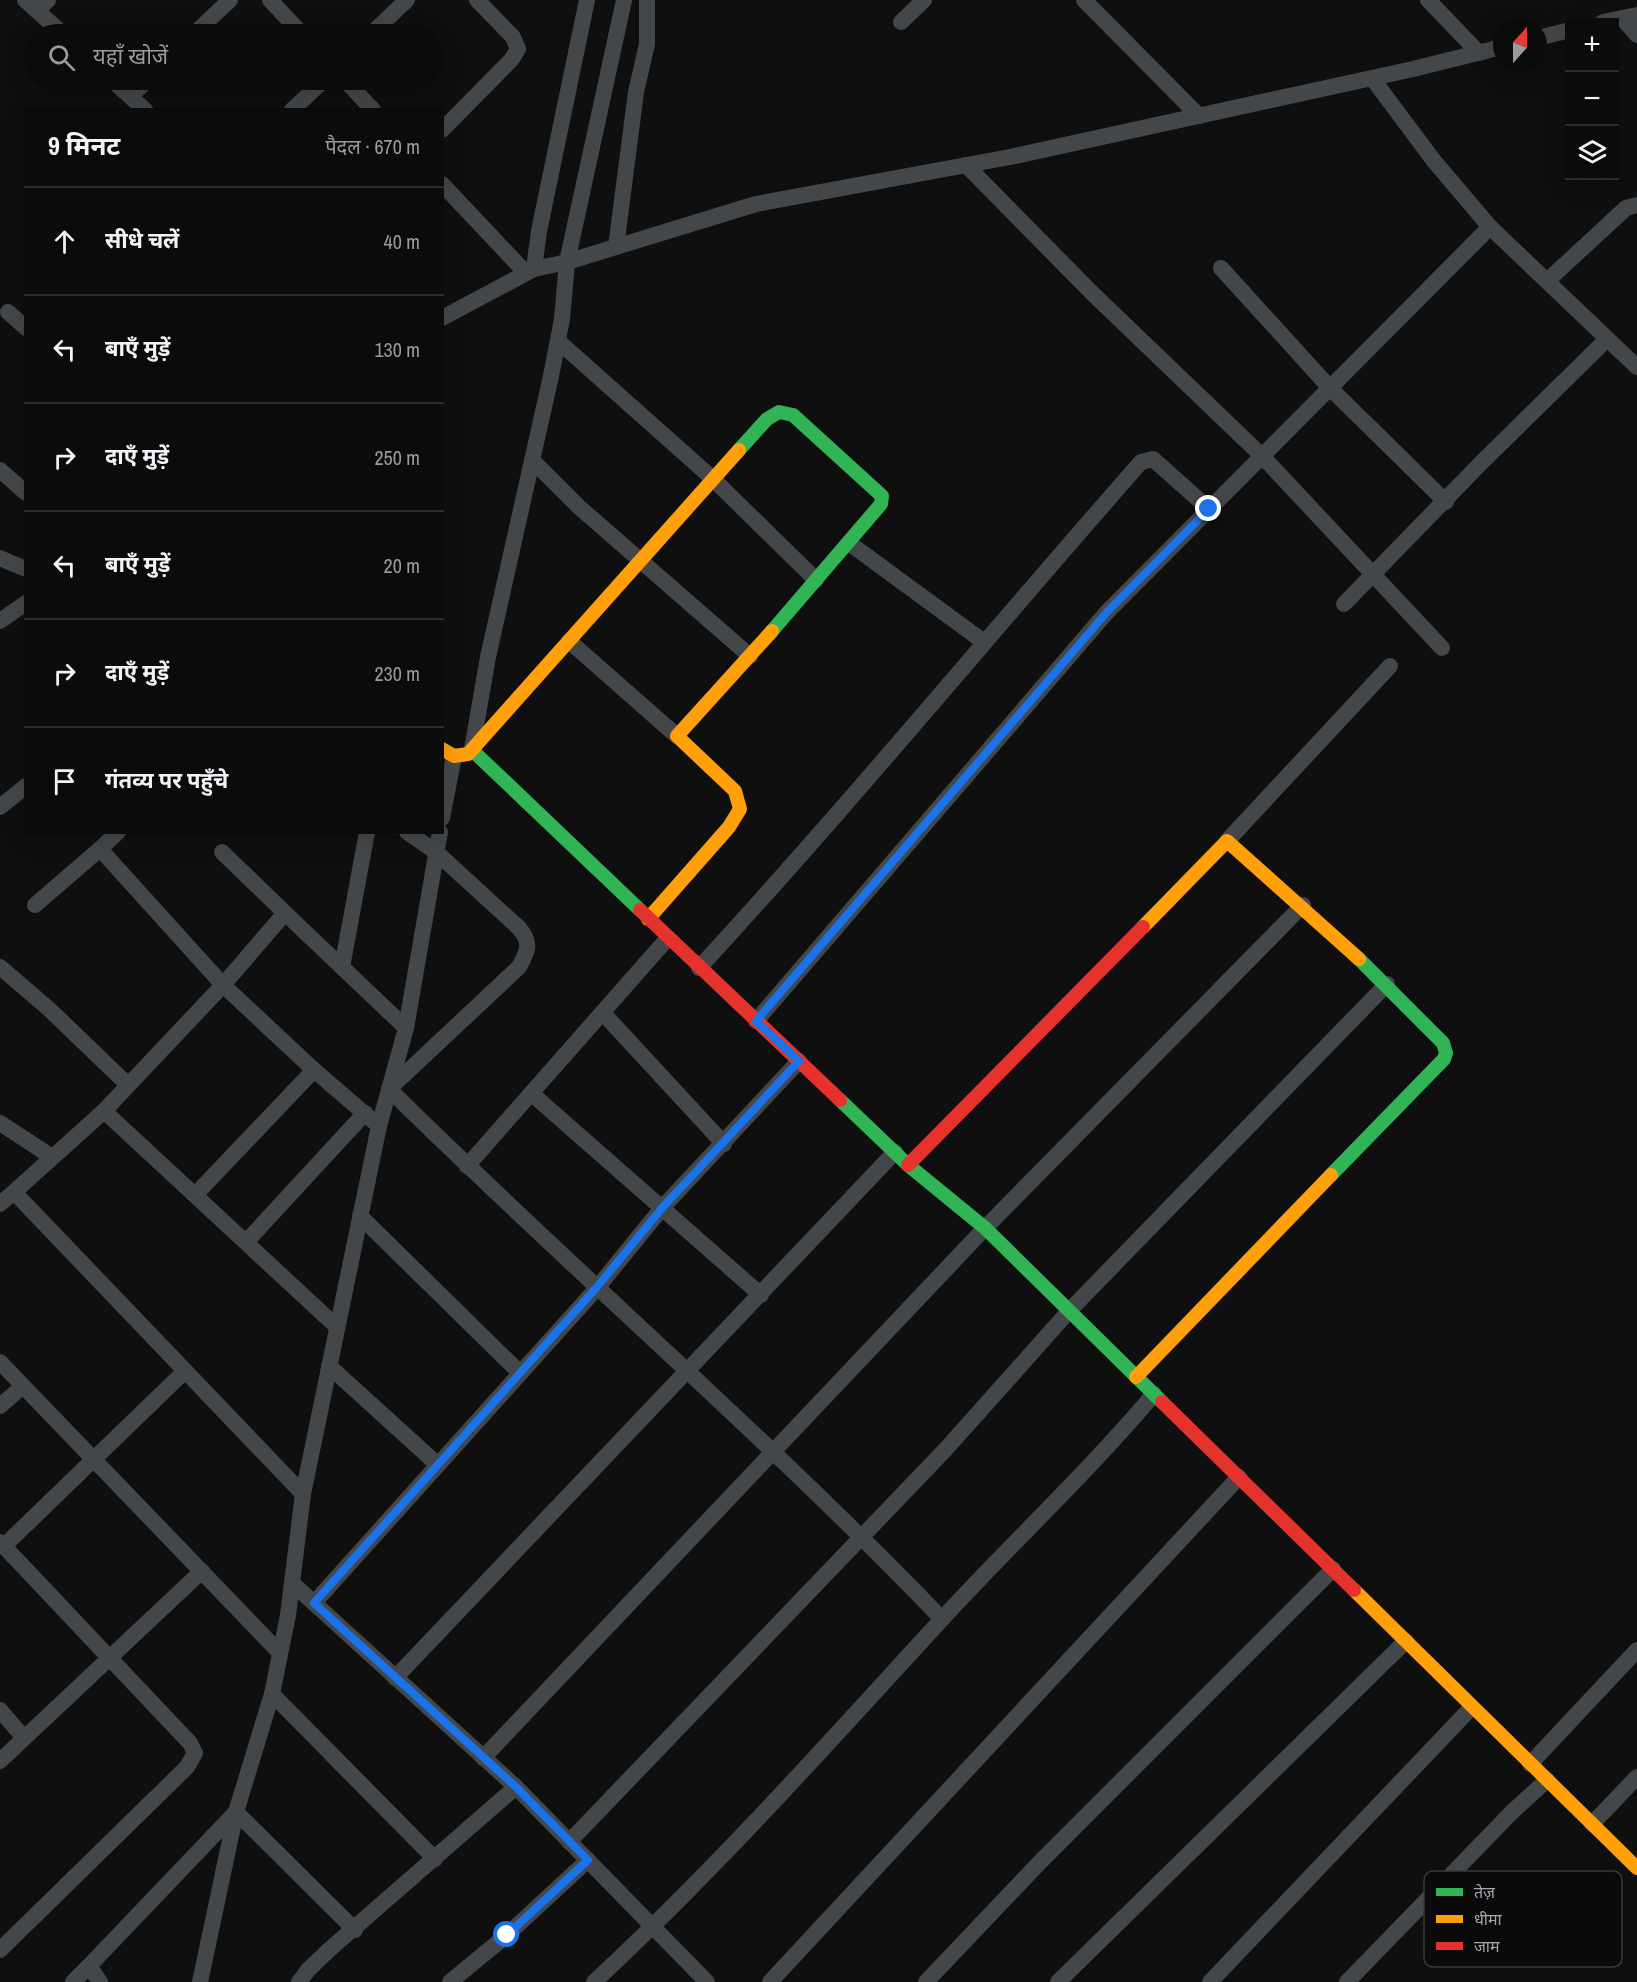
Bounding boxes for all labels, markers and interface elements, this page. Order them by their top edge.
north arrow [1493,18,1547,72]
map controls [1565,18,1619,180]
button: + [1565,18,1619,72]
search box [24,24,444,90]
icon: search [45,41,78,74]
text: यहाँ खोजें [93,41,168,71]
button: − [1565,72,1619,126]
button: layers [1565,126,1619,180]
text: 9 मिनट [48,128,120,163]
text: पैदल · 670 m [325,133,420,160]
icon: ahead [48,225,81,258]
text: सीधे चलें [105,225,179,255]
text: 40 m [384,228,420,255]
icon: left [48,333,81,366]
text: बाएँ मुड़ें [105,333,170,363]
text: 130 m [374,336,420,363]
icon: right [48,441,81,474]
text: दाएँ मुड़ें [105,441,169,471]
text: 250 m [374,444,420,471]
route end [1195,495,1221,521]
icon: left [48,549,81,582]
text: बाएँ मुड़ें [105,549,170,579]
text: 20 m [384,552,420,579]
icon: right [48,657,81,690]
text: दाएँ मुड़ें [105,657,169,687]
text: 230 m [374,660,420,687]
icon: arrive [48,765,81,798]
text: गंतव्य पर पहुँचे [105,765,228,795]
legend [1424,1871,1622,1967]
text: तेज़ [1474,1881,1496,1903]
text: धीमा [1474,1908,1503,1930]
route start [493,1921,519,1947]
text: जाम [1474,1935,1500,1957]

